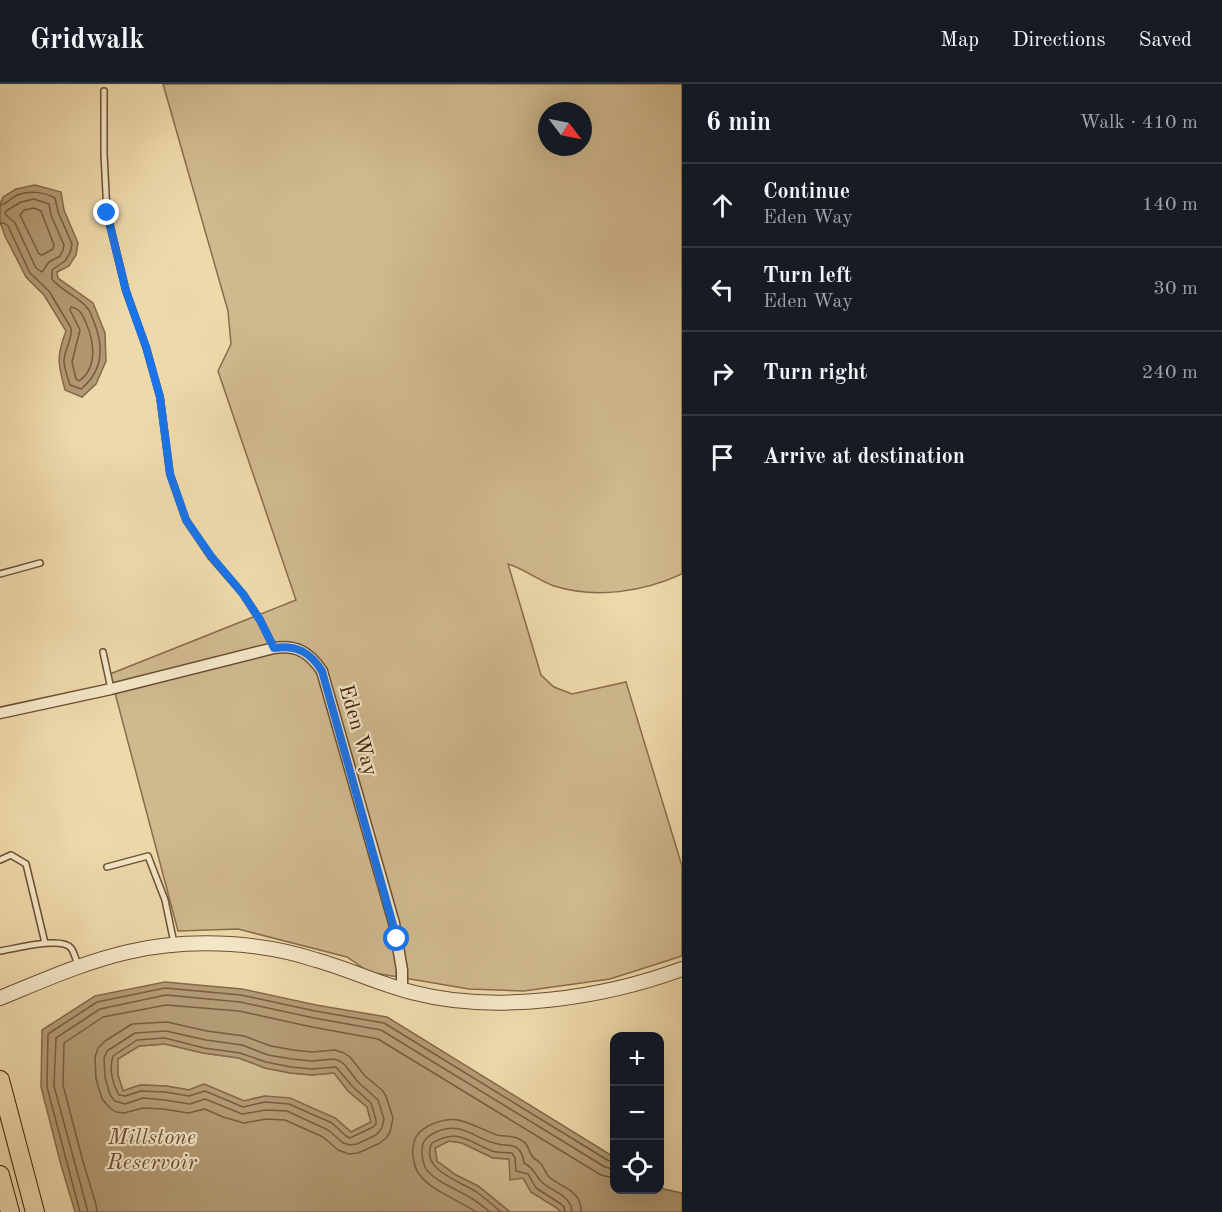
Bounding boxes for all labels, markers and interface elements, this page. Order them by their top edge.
text: Gridwalk [30,27,145,55]
text: Map [940,30,979,51]
text: Directions [1012,30,1106,51]
text: Saved [1139,30,1192,51]
north arrow [538,102,592,156]
text: 6 min [706,110,771,136]
text: Walk · 410 m [1079,113,1198,133]
text: Continue [763,181,850,203]
icon: ahead [706,189,739,222]
text: 140 m [1142,195,1198,215]
route end [93,199,119,225]
text: Eden Way [763,208,853,228]
text: Turn left [763,265,852,287]
icon: left [706,273,739,306]
text: 30 m [1153,279,1198,299]
text: Eden Way [763,292,853,312]
icon: right [706,357,739,390]
text: Turn right [763,362,867,384]
text: 240 m [1142,363,1198,383]
icon: arrive [706,441,739,474]
text: Arrive at destination [763,446,965,468]
street label: Eden Way [334,682,381,779]
route start [383,925,409,951]
map controls [610,1032,664,1194]
button: + [610,1032,664,1086]
button: − [610,1086,664,1140]
water label: Millstone Reservoir [106,1127,198,1174]
button: locate [610,1140,664,1194]

